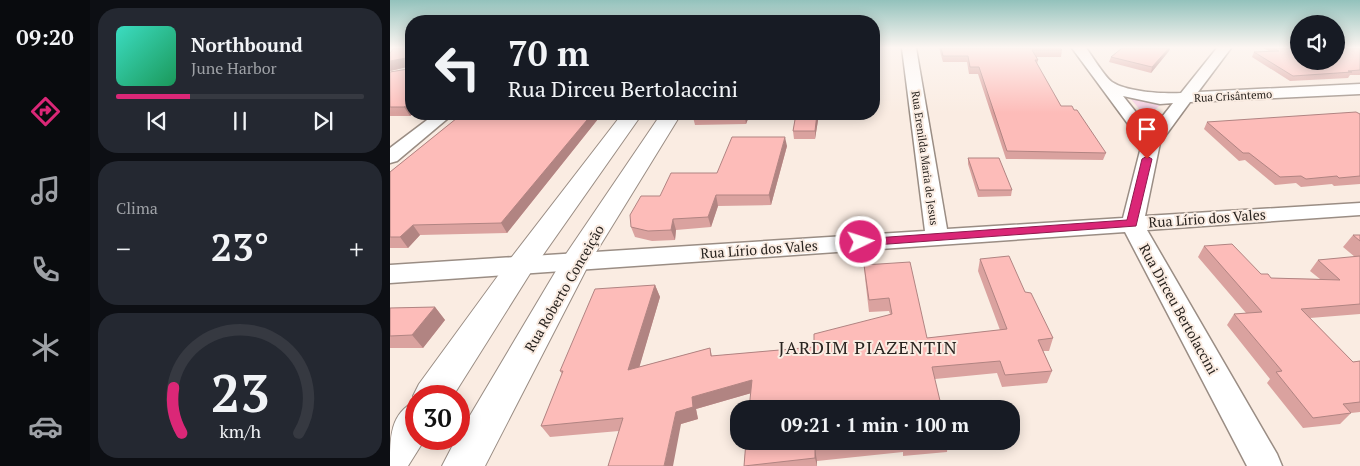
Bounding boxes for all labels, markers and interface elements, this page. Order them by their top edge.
map controls [1290,15,1345,70]
button: sound [1290,15,1345,70]
text: 09:20 [16,22,74,51]
text: 70 m [508,30,589,76]
text: Northbound [191,32,303,57]
icon: left [425,35,490,100]
text: June Harbor [191,57,277,79]
text: Rua Dirceu Bertolaccini [508,74,738,103]
street label: Rua Crisântemo [1194,87,1272,105]
street label: Rua Erenilda Maria de Jesus [909,90,941,226]
icon: directions [28,94,63,129]
icon: previous [143,107,171,135]
icon: pause [226,107,254,135]
icon: next [309,107,337,135]
pin [1126,108,1168,159]
icon: arrive [1133,115,1161,143]
icon: music [28,173,63,208]
text: Clima [116,197,158,219]
street label: Rua Lírio dos Vales [1148,204,1266,232]
position arrow [834,215,886,267]
street label: Rua Roberto Conceição [520,221,608,355]
text: 23° [211,222,269,272]
text: − [116,230,131,267]
text: + [349,230,364,267]
street label: Rua Lírio dos Vales [700,235,818,263]
street label: Rua Dirceu Bertolaccini [1135,240,1223,378]
icon: phone [28,252,63,287]
icon: climate [28,330,63,365]
district label: JARDIM PIAZENTIN [778,335,958,359]
text: 23 [211,358,269,427]
speed limit sign: 30 [405,385,470,450]
icon: car [28,409,63,444]
text: 09:21 · 1 min · 100 m [781,412,969,437]
text: km/h [219,419,261,443]

